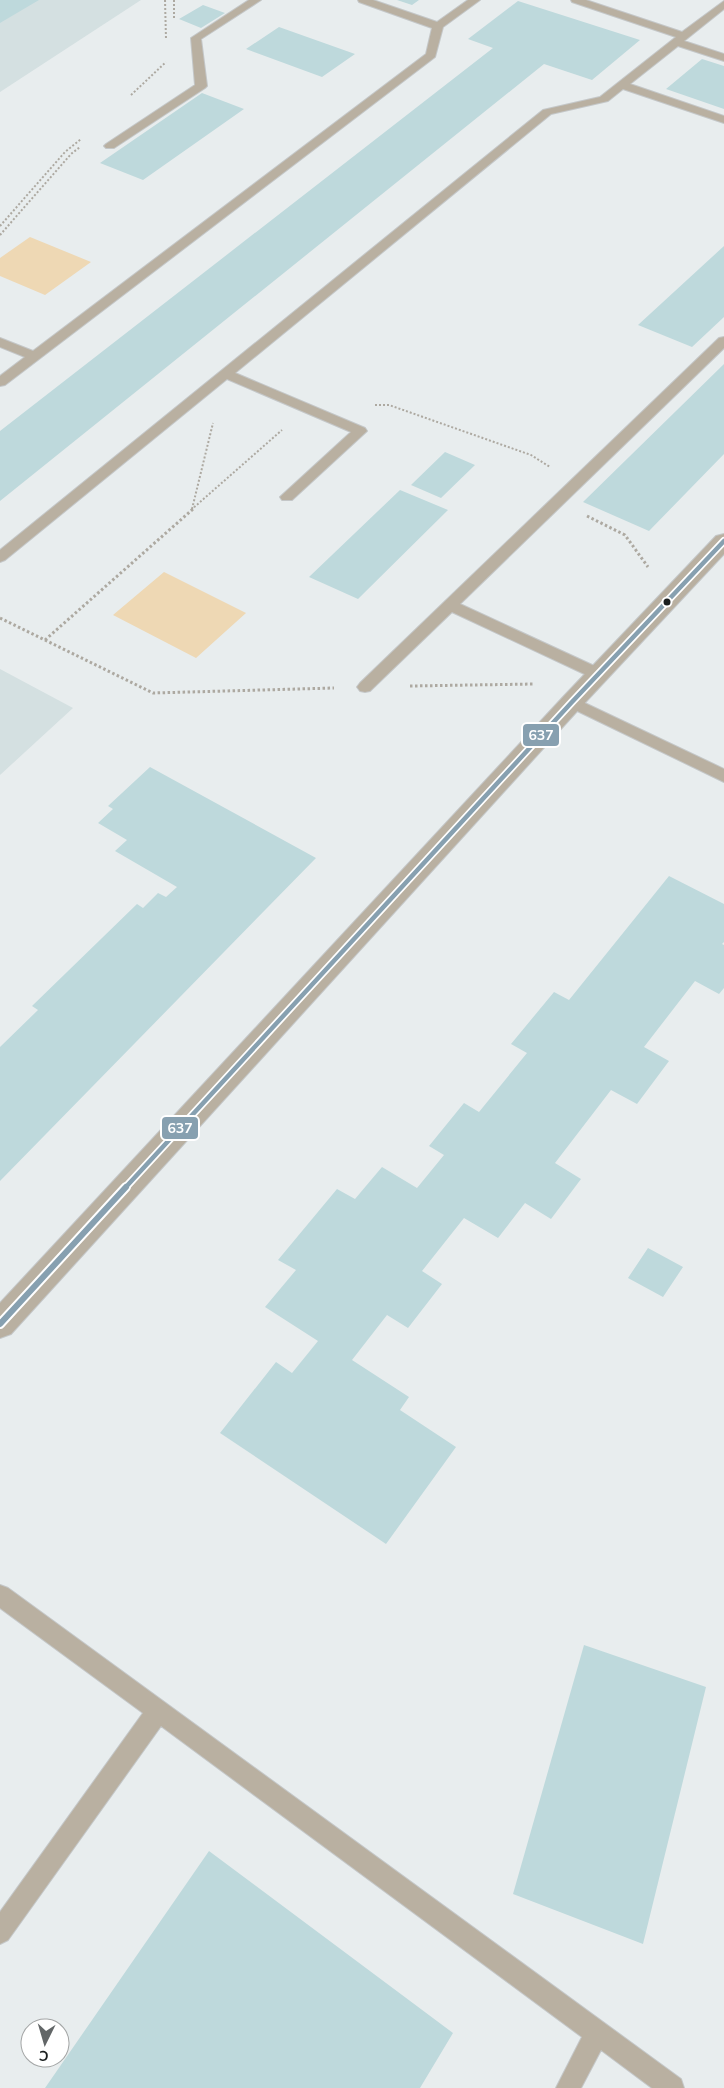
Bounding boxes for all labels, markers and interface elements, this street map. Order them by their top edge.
unlabelled marker [662,597,672,607]
line badge: 637 [522,723,560,747]
text: 637 [528,726,554,744]
line badge: 637 [161,1116,199,1140]
text: 637 [167,1119,193,1137]
north arrow [20,2018,70,2068]
text: С [38,2047,49,2065]

